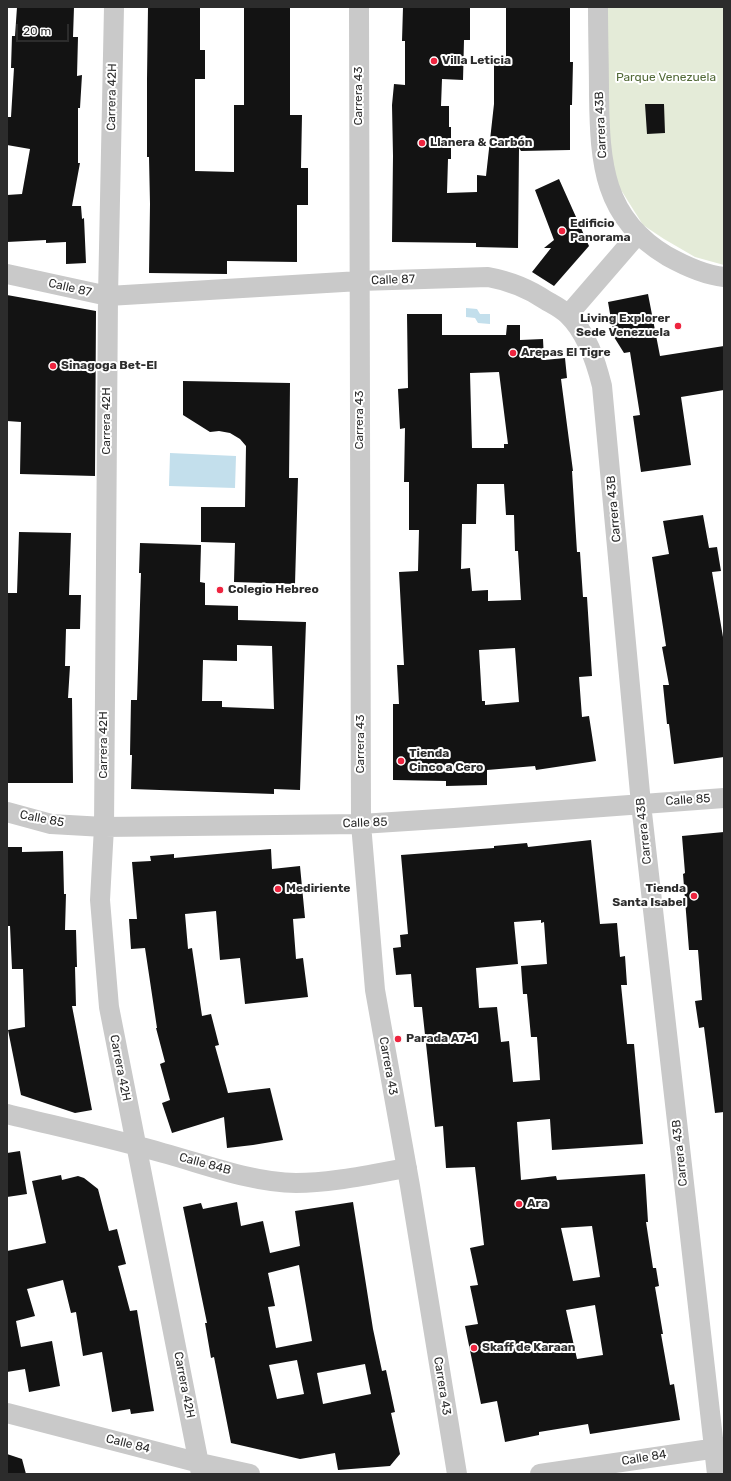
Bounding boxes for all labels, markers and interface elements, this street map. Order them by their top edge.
scale bar [18,16,71,42]
text: 20 m [23,24,51,38]
place label: Villa Leticia [442,54,511,68]
marker: Villa Leticia [429,56,439,66]
street label: Carrera 42H [104,63,120,131]
street label: Carrera 43 [352,66,366,126]
park label: Parque Venezuela [616,71,716,85]
street label: Carrera 43B [592,91,610,159]
place label: Llanera & Carbón [430,136,533,150]
marker: Llanera & Carbón [417,138,427,148]
place label: Edificio Panorama [570,217,631,245]
marker: Edificio Panorama [557,226,567,236]
street label: Calle 87 [371,272,415,288]
street label: Calle 87 [47,276,93,300]
place label: Living Explorer Sede Venezuela [576,312,670,340]
marker: Living Explorer Sede Venezuela [673,321,683,331]
place label: Arepas El Tigre [521,346,611,360]
marker: Arepas El Tigre [508,348,518,358]
place label: Sinagoga Bet-El [61,359,157,373]
marker: Sinagoga Bet-El [48,361,58,371]
street label: Carrera 42H [100,387,114,455]
street label: Carrera 43 [353,390,367,450]
street label: Carrera 43B [604,475,624,543]
place label: Colegio Hebreo [228,583,319,597]
marker: Colegio Hebreo [215,585,225,595]
street label: Carrera 42H [97,711,111,779]
street label: Carrera 43 [354,714,368,774]
place label: Tienda Cinco a Cero [409,747,483,775]
marker: Tienda Cinco a Cero [396,756,406,766]
street label: Calle 85 [665,791,711,809]
street label: Carrera 43B [633,797,655,865]
street label: Calle 85 [19,808,65,830]
street label: Calle 85 [342,815,388,831]
place label: Mediriente [286,882,350,896]
place label: Tienda Santa Isabel [612,882,686,910]
marker: Mediriente [273,884,283,894]
marker: Tienda Santa Isabel [689,891,699,901]
place label: Parada A7-1 [406,1032,477,1046]
street label: Carrera 42H [106,1034,134,1102]
marker: Parada A7-1 [393,1034,403,1044]
street label: Carrera 43 [376,1036,400,1096]
street label: Carrera 43B [669,1119,691,1187]
street label: Calle 84B [177,1150,233,1178]
place label: Ara [527,1197,548,1211]
marker: Ara [514,1199,524,1209]
place label: Skaff de Karaan [482,1341,576,1355]
marker: Skaff de Karaan [469,1343,479,1353]
street label: Carrera 42H [170,1351,198,1419]
street label: Carrera 43 [430,1356,454,1416]
street label: Calle 84 [104,1432,152,1456]
street label: Calle 84 [621,1447,667,1469]

